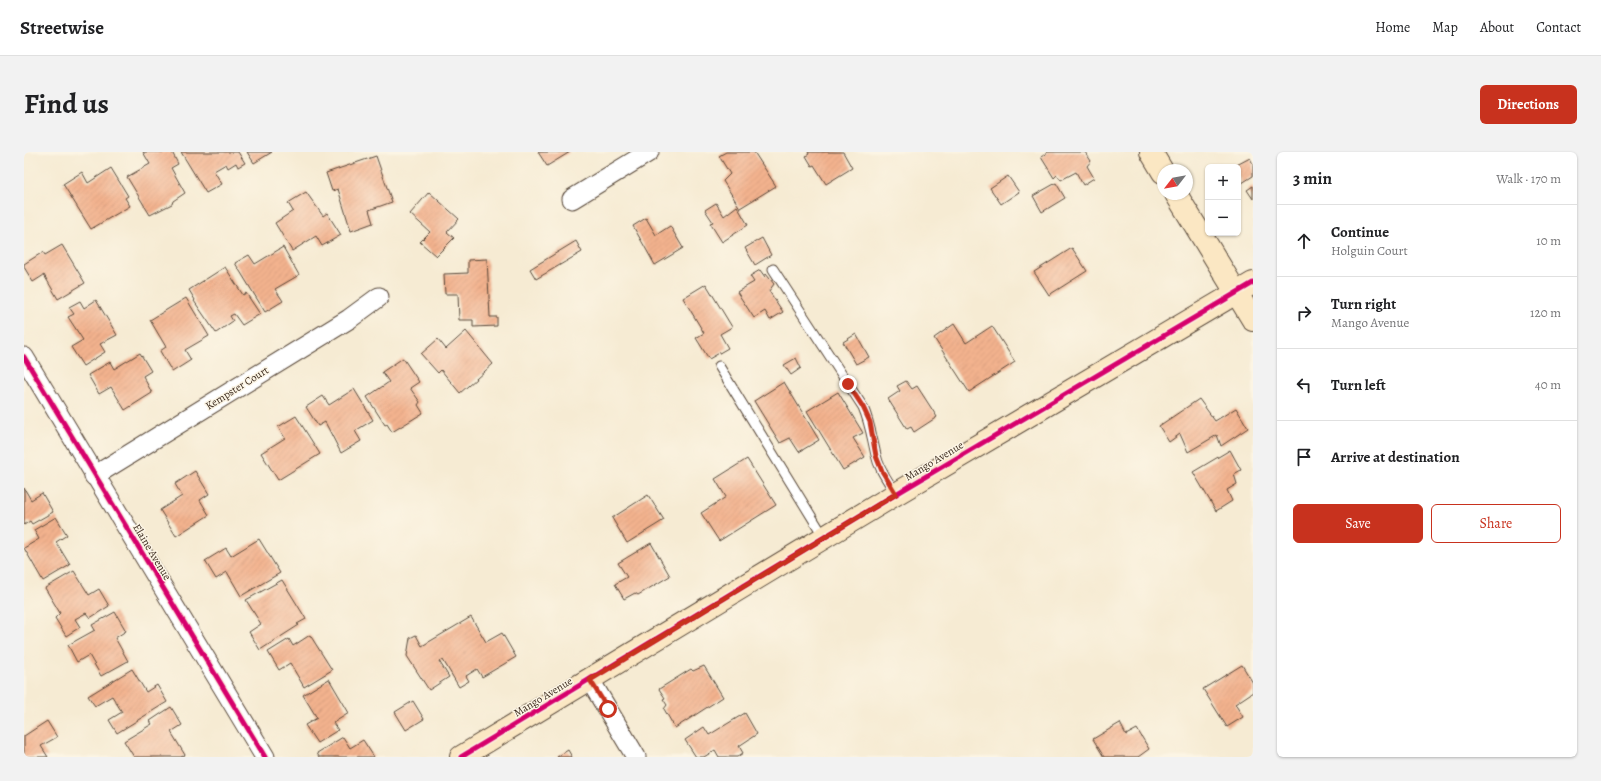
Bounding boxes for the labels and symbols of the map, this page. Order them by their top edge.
north arrow [1157,164,1193,200]
street label: Kempster Court [203,362,272,413]
route end [839,375,857,393]
street label: Mango Avenue [902,437,966,485]
street label: Elaine Avenue [129,521,175,583]
street label: Mango Avenue [511,673,575,721]
route start [599,700,617,718]

